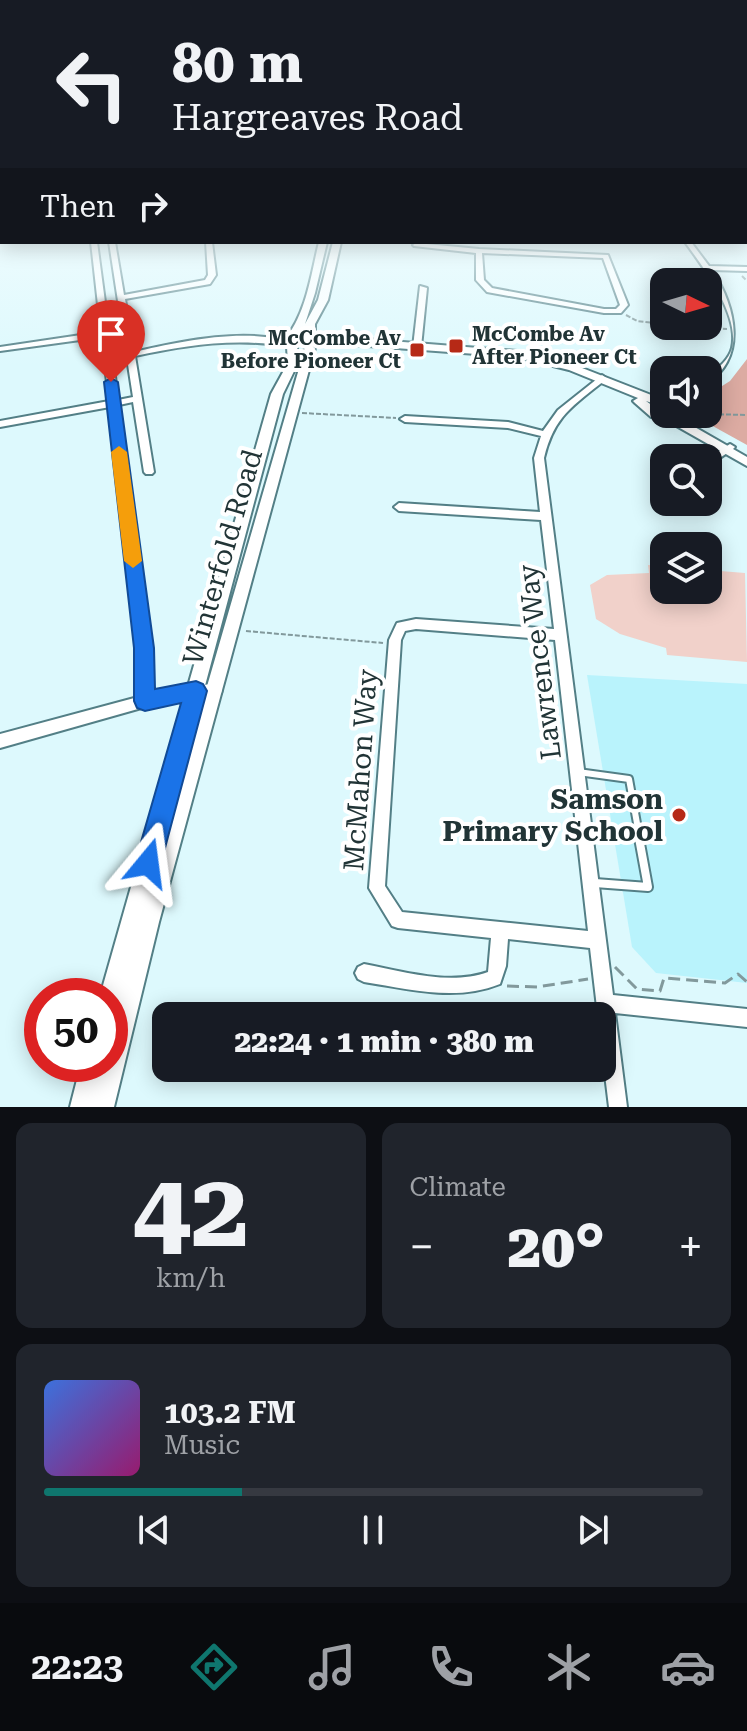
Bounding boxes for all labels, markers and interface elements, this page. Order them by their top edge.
text: 80 m [172,30,303,96]
icon: left [40,32,144,136]
text: Hargreaves Road [172,97,463,139]
icon: right [131,184,175,228]
text: Then [40,189,115,224]
north arrow [650,268,722,340]
map controls [650,268,722,604]
pin [77,300,145,382]
icon: arrive [89,312,133,356]
place label: McCombe Av After Pioneer Ct [472,322,637,369]
place label: McCombe Av Before Pioneer Ct [221,326,401,373]
marker: McCombe Av After Pioneer Ct [447,337,465,355]
marker: McCombe Av Before Pioneer Ct [408,341,426,359]
button: sound [650,356,722,428]
button: search [650,444,722,516]
street label: Winterfold Road [176,445,269,669]
button: layers [650,532,722,604]
street label: Lawrence Way [511,562,568,761]
street label: McMahon Way [337,668,384,872]
place label: Samson Primary School [442,783,663,848]
marker: Samson Primary School [670,806,688,824]
position arrow [106,821,190,905]
speed limit sign: 50 [24,978,128,1082]
text: 22:24 · 1 min · 380 m [234,1024,534,1059]
text: 42 [133,1150,249,1271]
text: Climate [410,1172,506,1202]
text: 20° [508,1211,605,1282]
text: − [410,1221,434,1273]
text: + [678,1221,703,1273]
text: km/h [156,1263,226,1293]
text: 103.2 FM [164,1395,296,1430]
text: Music [164,1430,240,1460]
icon: previous [132,1508,176,1552]
icon: pause [351,1508,395,1552]
icon: next [571,1508,615,1552]
icon: directions [186,1639,242,1695]
icon: music [304,1639,360,1695]
icon: phone [423,1639,479,1695]
icon: climate [541,1639,597,1695]
icon: car [660,1639,716,1695]
text: 22:23 [31,1646,123,1688]

